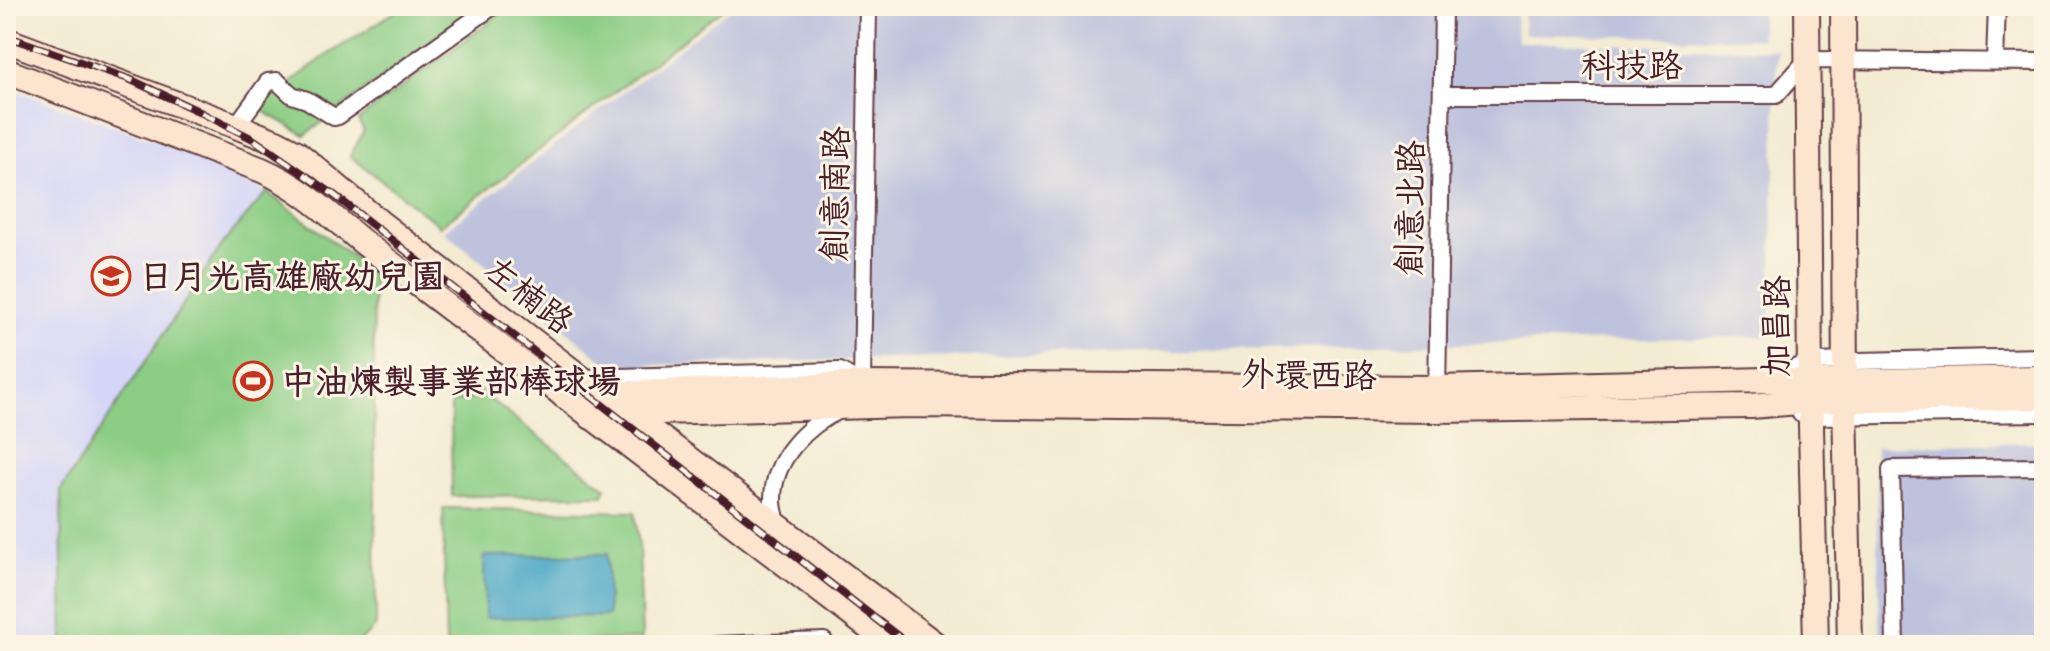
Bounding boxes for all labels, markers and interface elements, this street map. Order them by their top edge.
street label: 科技路 [1581,45,1683,86]
street label: 創意南路 [813,126,857,262]
street label: 創意北路 [1388,140,1432,276]
street label: 左楠路 [476,247,582,343]
school or university icon: 日月光高雄廠幼兒園 [90,255,132,297]
place label: 日月光高雄廠幼兒園 [139,256,445,297]
street label: 加昌路 [1756,275,1797,377]
street label: 外環西路 [1241,353,1377,397]
sports icon: 中油煉製事業部棒球場 [232,360,274,402]
place label: 中油煉製事業部棒球場 [281,361,621,402]

